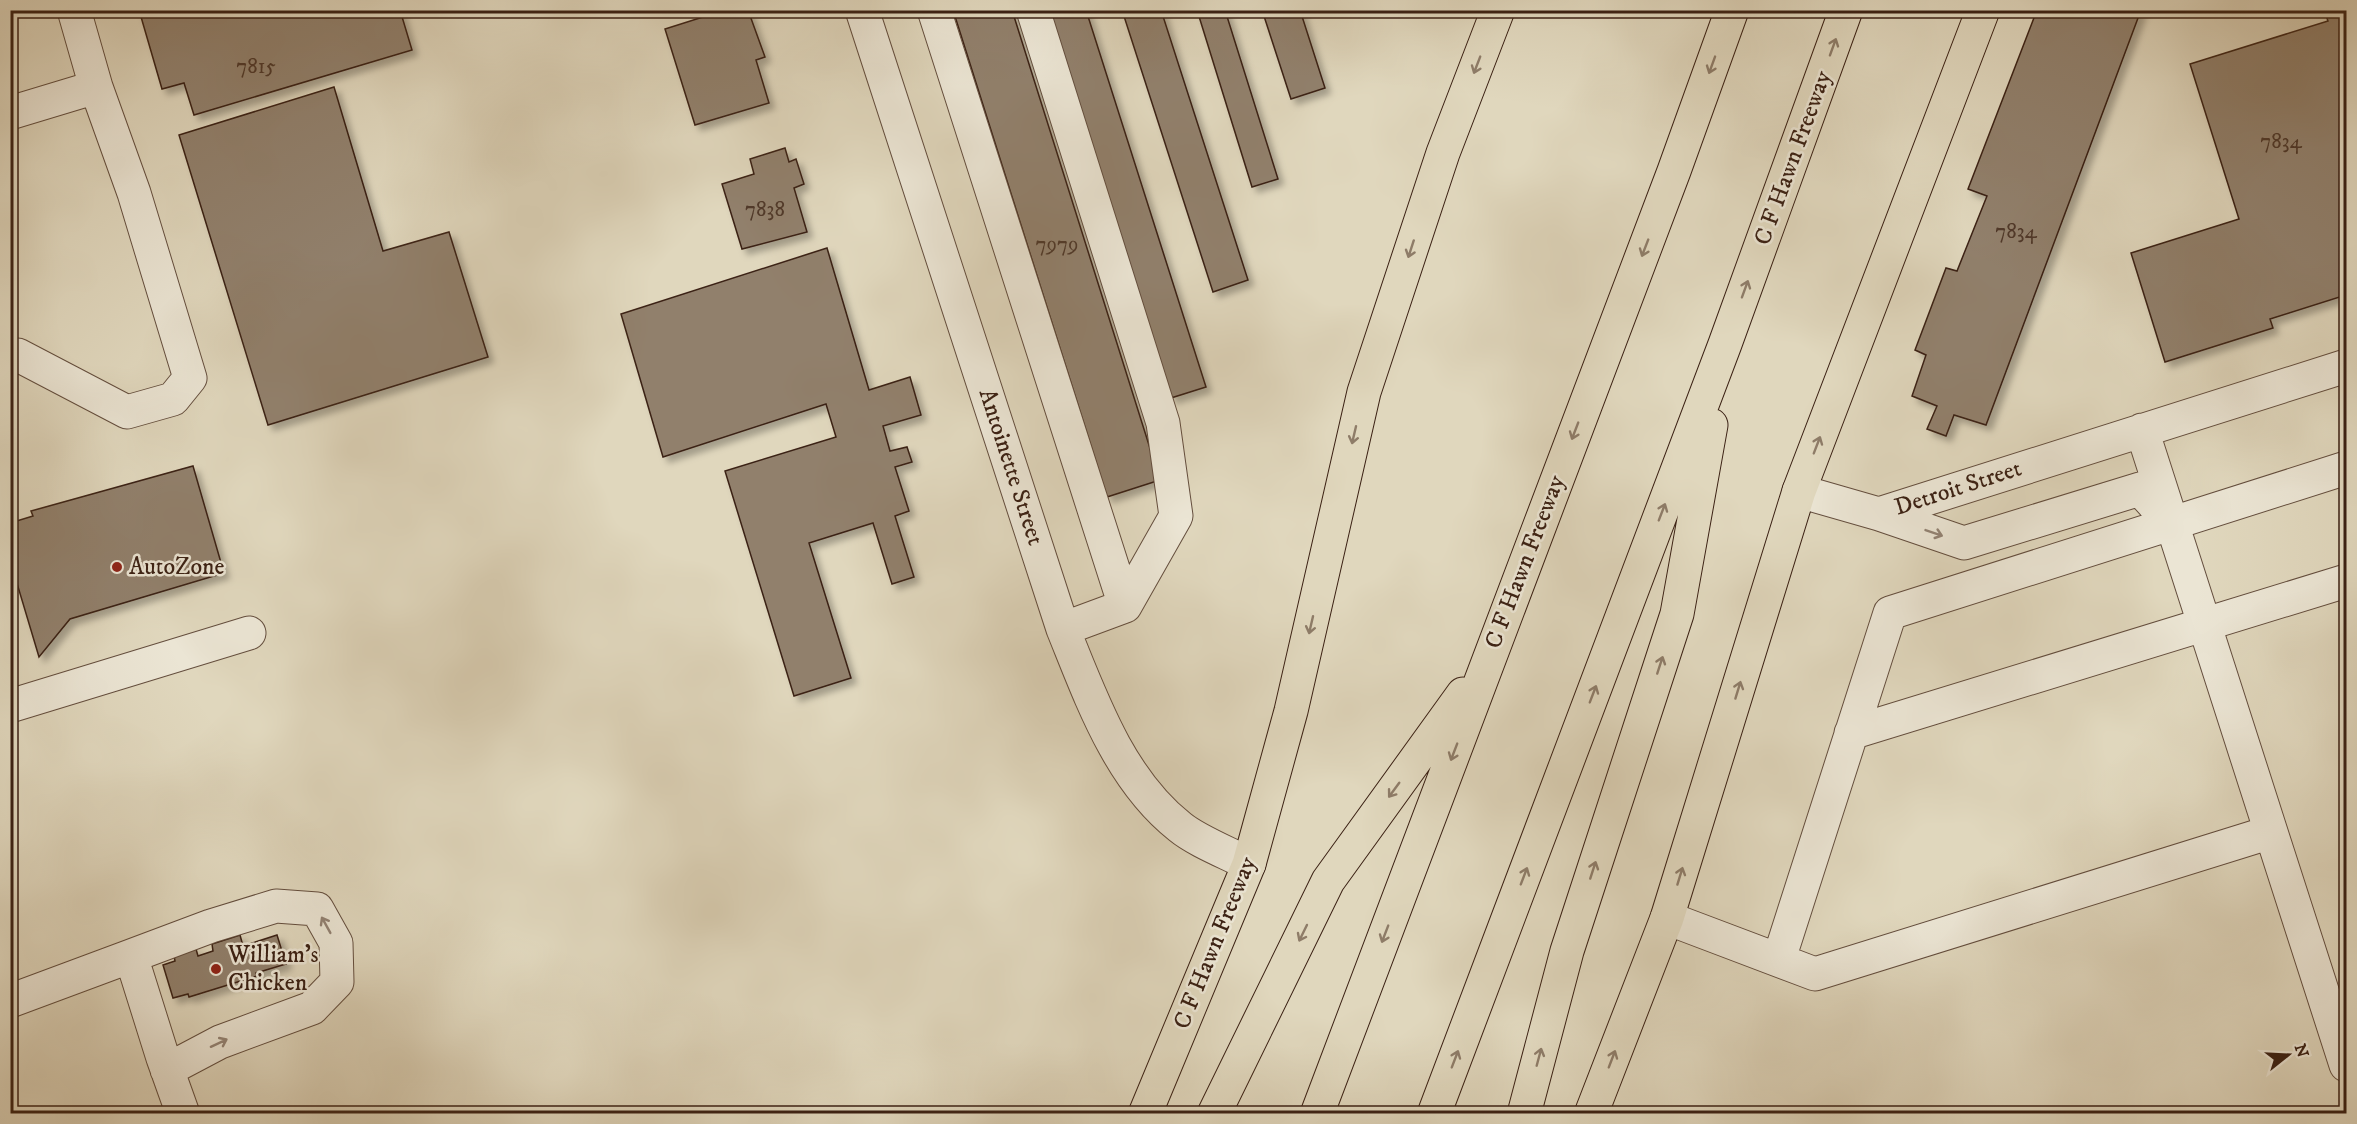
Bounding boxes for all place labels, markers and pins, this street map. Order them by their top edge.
place label: AutoZone [129,552,225,582]
marker: AutoZone [110,560,124,574]
place label: William's Chicken [227,940,319,998]
marker: William's Chicken [209,962,223,976]

